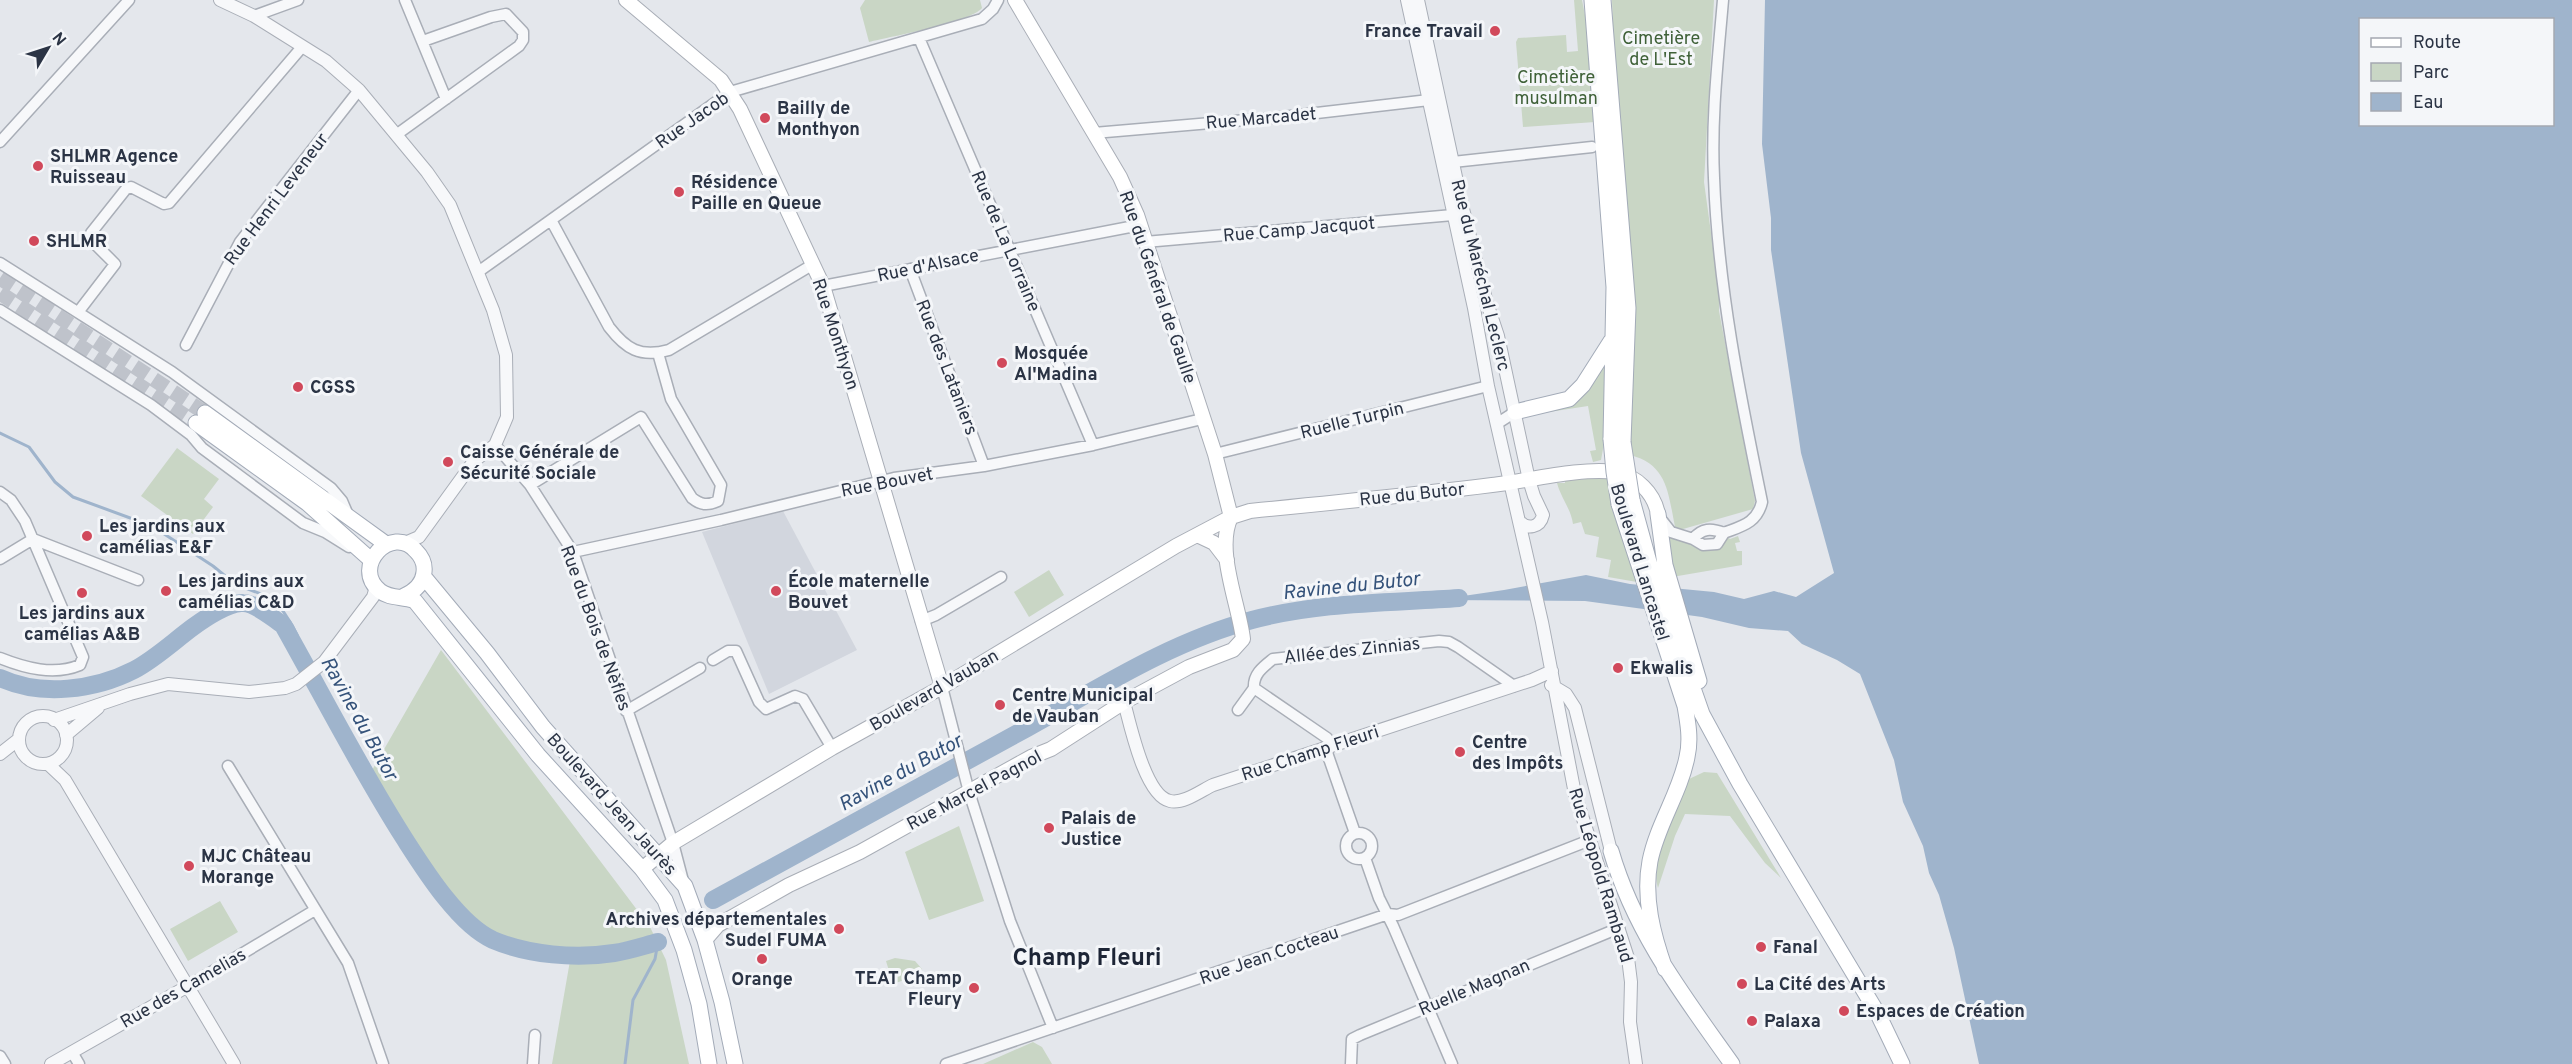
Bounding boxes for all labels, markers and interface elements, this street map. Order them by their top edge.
north arrow [18,18,78,78]
legend [2359,18,2554,126]
place label: France Travail [1365,21,1483,44]
marker: France Travail [1488,24,1502,38]
park label: Cimetière de L'Est [1622,28,1700,72]
text: N [47,29,69,51]
text: Route [2413,32,2461,55]
text: Parc [2413,62,2449,85]
park label: Cimetière musulman [1514,67,1598,111]
street label: Rue Jacob [652,88,734,155]
text: Eau [2413,92,2443,115]
place label: Bailly de Monthyon [777,98,860,142]
street label: Rue Marcadet [1205,103,1317,136]
marker: Bailly de Monthyon [758,111,772,125]
street label: Rue Henri Leveneur [220,129,335,271]
place label: SHLMR Agence Ruisseau [50,146,178,190]
marker: SHLMR Agence Ruisseau [31,159,45,173]
street label: Rue de La Lorraine [965,168,1045,316]
place label: Résidence Paille en Queue [691,172,822,216]
street label: Rue du Maréchal Leclerc [1445,177,1515,374]
marker: Résidence Paille en Queue [672,185,686,199]
street label: Rue du Général de Gaulle [1113,188,1200,387]
street label: Rue Camp Jacquot [1222,212,1376,249]
place label: SHLMR [46,231,107,254]
marker: SHLMR [27,234,41,248]
street label: Rue d'Alsace [875,244,981,288]
street label: Rue Monthyon [806,276,863,393]
street label: Rue des Lataniers [909,296,982,439]
place label: Mosquée Al'Madina [1014,343,1097,387]
marker: Mosquée Al'Madina [995,356,1009,370]
place label: CGSS [310,377,355,400]
marker: CGSS [291,380,305,394]
street label: Ruelle Turpin [1298,397,1407,445]
place label: Caisse Générale de Sécurité Sociale [460,442,619,486]
marker: Caisse Générale de Sécurité Sociale [441,455,455,469]
street label: Rue Bouvet [839,463,935,504]
street label: Rue du Butor [1358,479,1466,512]
street label: Boulevard Lancastel [1604,481,1673,644]
place label: Les jardins aux camélias E&F [99,516,225,560]
marker: Les jardins aux camélias E&F [80,529,94,543]
street label: Rue du Bois de Nèfles [554,543,635,714]
water label: Ravine du Butor [1281,567,1422,607]
place label: École maternelle Bouvet [788,569,929,615]
place label: Les jardins aux camélias C&D [178,571,304,615]
marker: Les jardins aux camélias C&D [159,584,173,598]
marker: École maternelle Bouvet [769,584,783,598]
marker: Les jardins aux camélias A&B [75,586,89,600]
place label: Les jardins aux camélias A&B [19,603,145,647]
street label: Allée des Zinnias [1283,633,1421,670]
street label: Boulevard Vauban [866,645,1003,738]
water label: Ravine du Butor [313,652,404,787]
place label: Ekwalis [1630,658,1693,681]
marker: Ekwalis [1611,661,1625,675]
place label: Centre Municipal de Vauban [1012,685,1153,729]
marker: Centre Municipal de Vauban [993,698,1007,712]
street label: Rue Champ Fleuri [1239,721,1382,788]
water label: Ravine du Butor [834,728,969,819]
street label: Boulevard Jean Jaurès [541,729,681,881]
place label: Centre des Impôts [1472,732,1563,776]
marker: Centre des Impôts [1453,745,1467,759]
street label: Rue Marcel Pagnol [903,746,1046,837]
street label: Rue Léopold Rambaud [1562,785,1637,966]
place label: Palais de Justice [1061,808,1136,852]
marker: Palais de Justice [1042,821,1056,835]
place label: MJC Château Morange [201,846,311,890]
marker: MJC Château Morange [182,859,196,873]
place label: Archives départementales Sudel FUMA [606,909,827,953]
marker: Archives départementales Sudel FUMA [832,922,846,936]
street label: Rue Jean Cocteau [1197,922,1342,991]
place label: Fanal [1773,937,1818,960]
marker: Fanal [1754,940,1768,954]
street label: Rue des Camelias [117,944,251,1035]
district label: Champ Fleuri [1012,944,1162,974]
marker: Orange [755,952,769,966]
street label: Ruelle Magnan [1415,955,1534,1022]
place label: TEAT Champ Fleury [855,968,962,1012]
place label: Orange [731,969,793,992]
place label: La Cité des Arts [1754,974,1886,997]
marker: La Cité des Arts [1735,977,1749,991]
marker: TEAT Champ Fleury [967,981,981,995]
place label: Espaces de Création [1856,1001,2025,1024]
marker: Espaces de Création [1837,1004,1851,1018]
place label: Palaxa [1764,1011,1821,1034]
marker: Palaxa [1745,1014,1759,1028]

